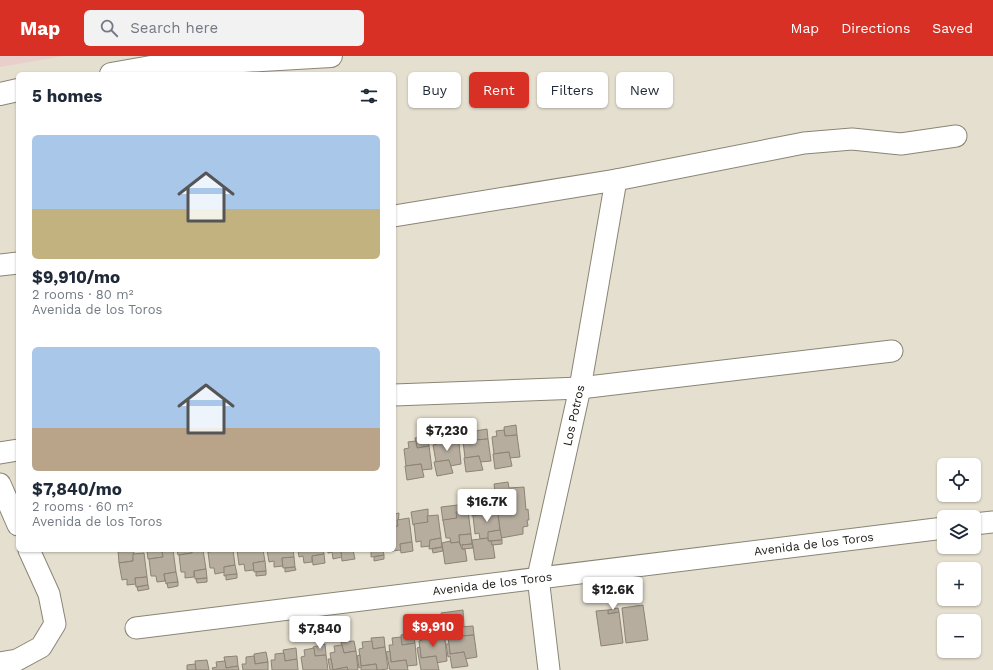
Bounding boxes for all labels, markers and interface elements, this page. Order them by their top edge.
search box [84,10,364,46]
text: Map [20,17,60,40]
icon: search [98,17,120,39]
text: Search here [130,19,218,37]
text: Map [791,20,819,36]
text: Directions [841,20,910,36]
text: Saved [932,20,973,36]
chip: Buy [408,72,461,108]
chip: Rent [469,72,529,108]
chip: Filters [537,72,608,108]
chip: New [616,72,673,108]
icon: filters [358,85,380,107]
text: 5 homes [32,86,102,106]
icon: home [170,161,242,233]
text: $9,910/mo [32,267,120,287]
text: 2 rooms · 80 m² [32,287,133,302]
text: Avenida de los Toros [32,302,162,317]
icon: home [170,373,242,445]
street label: Los Potros [560,384,587,447]
pin: $7,230 [414,418,480,452]
text: $7,230 [426,423,468,438]
map controls [937,458,981,658]
button: locate [937,458,981,502]
text: $7,840/mo [32,479,122,499]
pin: $16.7K [454,489,520,523]
text: $16.7K [466,494,508,509]
text: 2 rooms · 60 m² [32,499,133,514]
button: layers [937,510,981,554]
text: Avenida de los Toros [32,514,162,529]
street label: Avenida de los Toros [753,530,874,558]
button: + [937,562,981,606]
street label: Avenida de los Toros [432,570,553,598]
pin: $12.6K [580,577,646,611]
text: $12.6K [592,582,634,597]
pin: $9,910 [400,614,466,648]
button: − [937,614,981,658]
pin: $7,840 [287,616,353,650]
text: $9,910 [412,619,454,634]
text: $7,840 [298,621,342,636]

